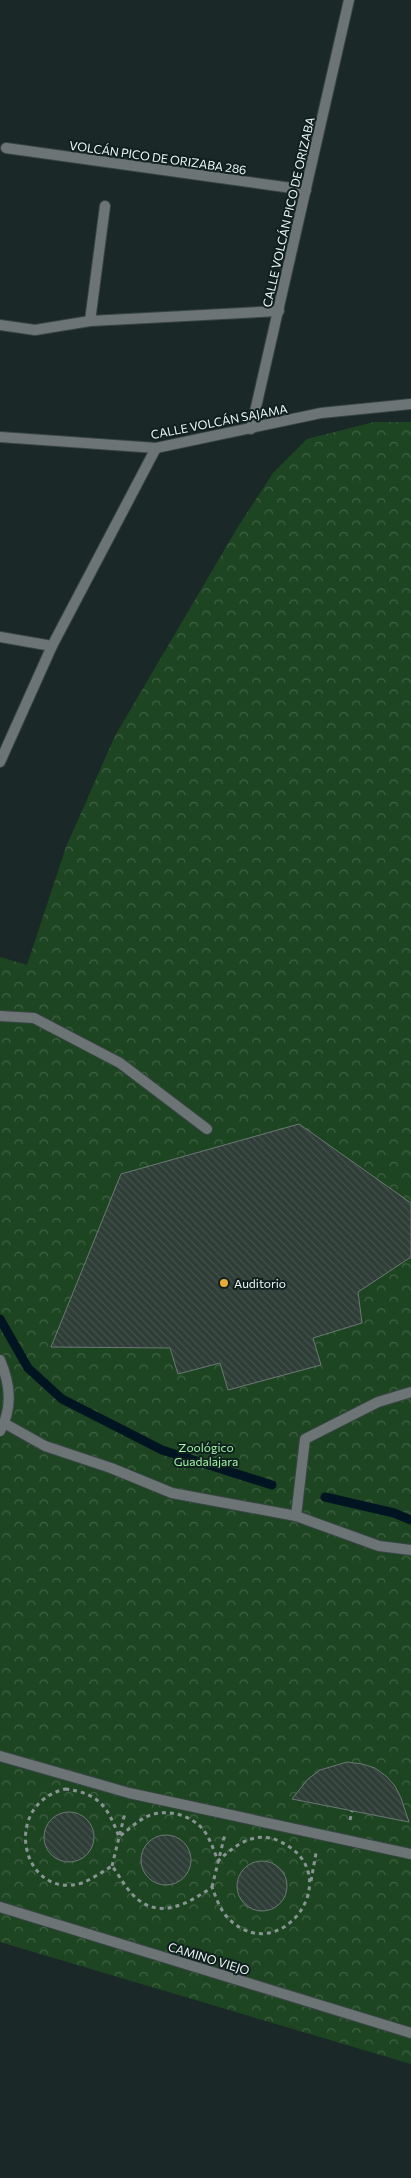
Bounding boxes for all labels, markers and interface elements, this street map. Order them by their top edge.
street label: CALLE VOLCÁN PICO DE ORIZABA [259,115,317,309]
street label: VOLCÁN PICO DE ORIZABA 286 [69,138,247,176]
street label: CALLE VOLCÁN SAJAMA [150,401,289,442]
place label: Auditorio [234,1276,286,1290]
marker: Auditorio [218,1277,230,1289]
park label: Zoológico Guadalajara [174,1440,238,1468]
street label: CAMINO VIEJO [166,1939,252,1978]

